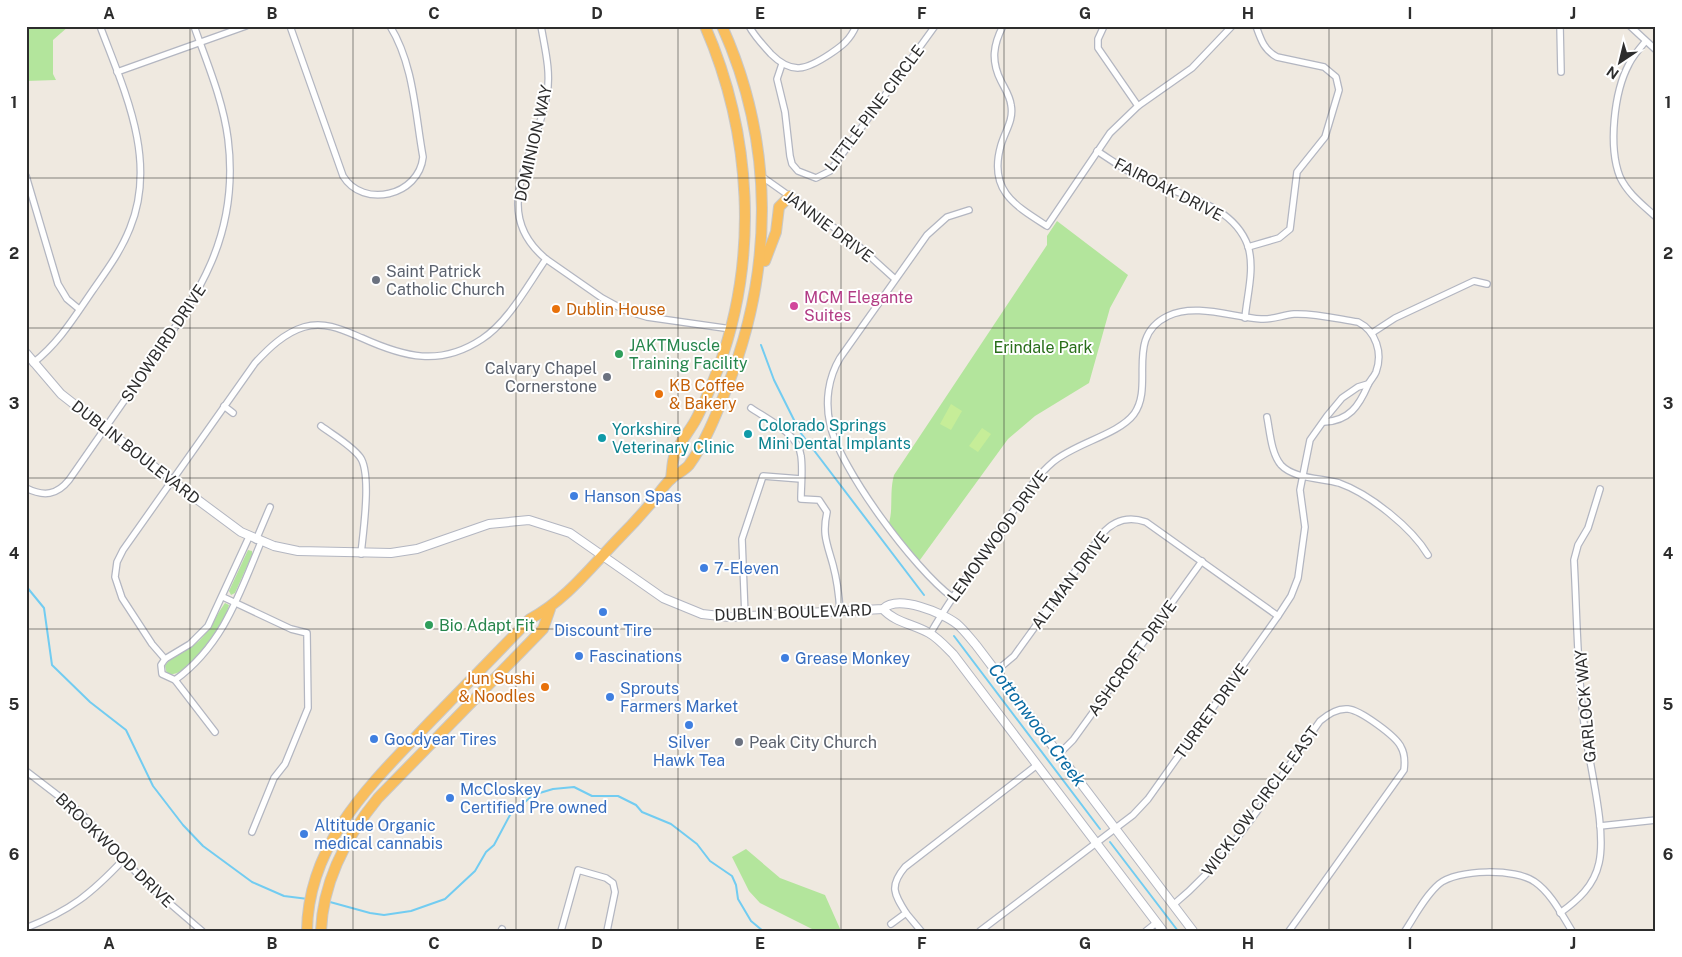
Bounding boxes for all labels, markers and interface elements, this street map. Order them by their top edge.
text: A [103,4,115,23]
text: B [267,4,278,23]
text: C [428,4,440,23]
text: D [591,4,603,23]
text: E [755,4,765,23]
text: F [917,4,927,23]
text: G [1079,4,1091,23]
text: H [1242,4,1254,23]
text: I [1408,4,1412,23]
text: J [1570,4,1576,23]
north arrow [1594,38,1644,88]
street label: LITTLE PINE CIRCLE [821,41,928,175]
text: N [1603,63,1622,82]
street label: DOMINION WAY [511,83,556,203]
text: 1 [11,93,17,112]
text: 1 [1665,93,1671,112]
street label: FAIROAK DRIVE [1111,154,1226,225]
street label: JANNIE DRIVE [780,187,877,266]
text: 2 [9,244,19,263]
text: 2 [1663,244,1673,263]
place label: Saint Patrick Catholic Church [386,262,505,299]
marker: Saint Patrick Catholic Church [370,274,382,286]
street label: SNOWBIRD DRIVE [117,281,210,406]
place label: MCM Elegante Suites [804,288,913,325]
place label: Dublin House [566,300,666,319]
marker: MCM Elegante Suites [788,300,800,312]
marker: Dublin House [550,303,562,315]
place label: JAKTMuscle Training Facility [629,336,748,373]
park label: Erindale Park [993,338,1093,357]
marker: JAKTMuscle Training Facility [613,348,625,360]
place label: Calvary Chapel Cornerstone [485,359,597,396]
marker: Calvary Chapel Cornerstone [601,371,613,383]
place label: KB Coffee & Bakery [669,376,745,413]
marker: KB Coffee & Bakery [653,388,665,400]
text: 3 [9,394,19,413]
text: 3 [1663,394,1673,413]
street label: DUBLIN BOULEVARD [68,396,204,508]
place label: Colorado Springs Mini Dental Implants [758,416,911,453]
place label: Yorkshire Veterinary Clinic [612,420,735,457]
marker: Colorado Springs Mini Dental Implants [742,428,754,440]
marker: Yorkshire Veterinary Clinic [596,432,608,444]
street label: LEMONWOOD DRIVE [943,467,1051,606]
place label: Hanson Spas [584,487,681,506]
marker: Hanson Spas [568,490,580,502]
street label: ALTMAN DRIVE [1028,528,1113,633]
text: 4 [9,544,20,563]
text: 4 [1663,544,1674,563]
place label: 7-Eleven [714,559,779,578]
marker: 7-Eleven [698,562,710,574]
street label: ASHCROFT DRIVE [1084,597,1181,720]
street label: DUBLIN BOULEVARD [714,600,872,625]
marker: Discount Tire [597,606,609,618]
place label: Bio Adapt Fit [439,616,535,635]
marker: Bio Adapt Fit [423,619,435,631]
place label: Discount Tire [554,621,652,640]
place label: Fascinations [589,647,682,666]
street label: GARLOCK WAY [1571,648,1600,763]
place label: Grease Monkey [795,649,910,668]
marker: Fascinations [573,650,585,662]
marker: Grease Monkey [779,652,791,664]
water label: Cottonwood Creek [984,659,1091,791]
street label: TURRET DRIVE [1170,660,1252,763]
place label: Jun Sushi & Noodles [459,669,535,706]
place label: Sprouts Farmers Market [620,679,738,716]
marker: Jun Sushi & Noodles [539,681,551,693]
marker: Sprouts Farmers Market [604,691,616,703]
text: 5 [9,695,20,714]
text: 5 [1663,695,1674,714]
marker: Silver Hawk Tea [683,719,695,731]
street label: WICKLOW CIRCLE EAST [1198,722,1323,880]
place label: Goodyear Tires [384,730,497,749]
marker: Goodyear Tires [368,733,380,745]
place label: Silver Hawk Tea [653,733,725,770]
place label: Peak City Church [749,733,877,752]
marker: Peak City Church [733,736,745,748]
place label: McCloskey Certified Pre owned [460,780,607,817]
street label: BROOKWOOD DRIVE [52,789,178,912]
marker: McCloskey Certified Pre owned [444,792,456,804]
place label: Altitude Organic medical cannabis [314,816,443,853]
marker: Altitude Organic medical cannabis [298,828,310,840]
text: 6 [9,845,19,864]
text: 6 [1663,845,1673,864]
text: A [103,934,115,953]
text: B [267,934,278,953]
text: C [428,934,440,953]
text: D [591,934,603,953]
text: E [755,934,765,953]
text: F [917,934,927,953]
text: G [1079,934,1091,953]
text: H [1242,934,1254,953]
text: I [1408,934,1412,953]
text: J [1570,934,1576,953]

